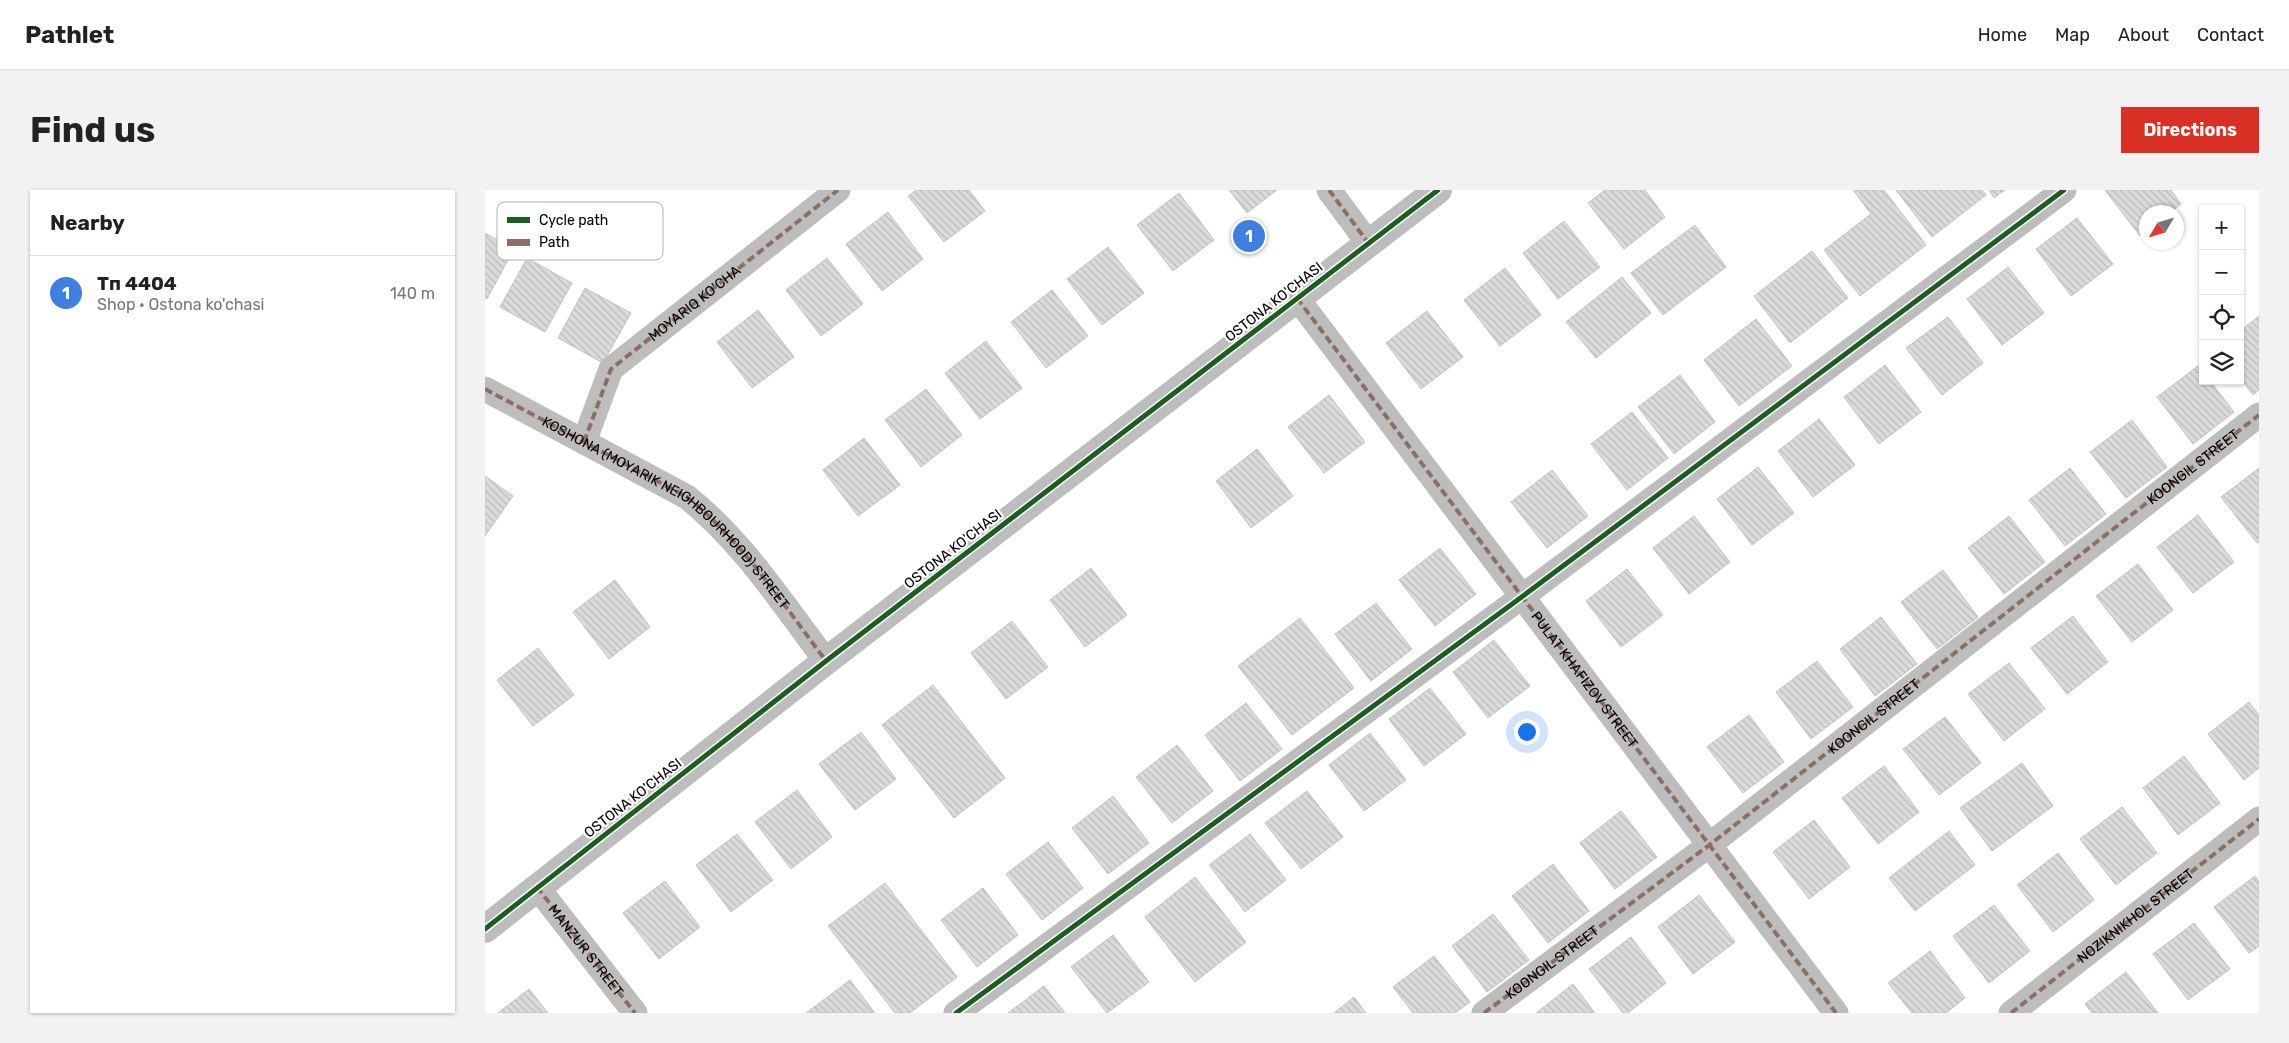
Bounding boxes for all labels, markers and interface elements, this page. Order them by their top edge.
text: Pathlet [25,21,114,49]
text: Home [1978,24,2027,46]
text: Map [2055,24,2090,46]
text: About [2118,24,2169,46]
text: Contact [2197,24,2264,46]
button: Directions [2121,107,2259,153]
text: Find us [30,109,155,151]
legend [497,202,663,260]
north arrow [2139,205,2184,250]
map controls [2199,205,2244,385]
button: + [2199,205,2244,250]
text: Nearby [50,210,125,235]
text: Cycle path [539,212,608,229]
pin: 1 [1233,217,1265,255]
text: Path [539,234,570,251]
button: − [2199,250,2244,295]
street label: OSTONA KO'CHASI [1222,259,1326,345]
street label: MOYARIQ KO'CHA [645,261,744,345]
text: Тп 4404 [97,272,177,295]
text: 1 [62,284,70,303]
text: 140 m [390,284,435,303]
text: Shop · Ostona ko'chasi [97,295,264,314]
button: locate [2199,295,2244,340]
button: layers [2199,340,2244,385]
street label: KOSHONA (MOYARIK NEIGHBOURHOOD) STREET [539,413,793,612]
street label: KOONGIL STREET [2144,426,2242,508]
street label: OSTONA KO'CHASI [901,506,1005,592]
street label: PULAT KHAFIZOV STREET [1528,608,1642,751]
street label: KOONGIL STREET [1825,675,1923,757]
your location [1514,719,1540,745]
street label: OSTONA KO'CHASI [581,755,685,841]
street label: NOZIKNIKHOL STREET [2074,865,2197,966]
street label: MANZUR STREET [545,901,627,1000]
street label: KOONGIL STREET [1502,922,1602,1002]

